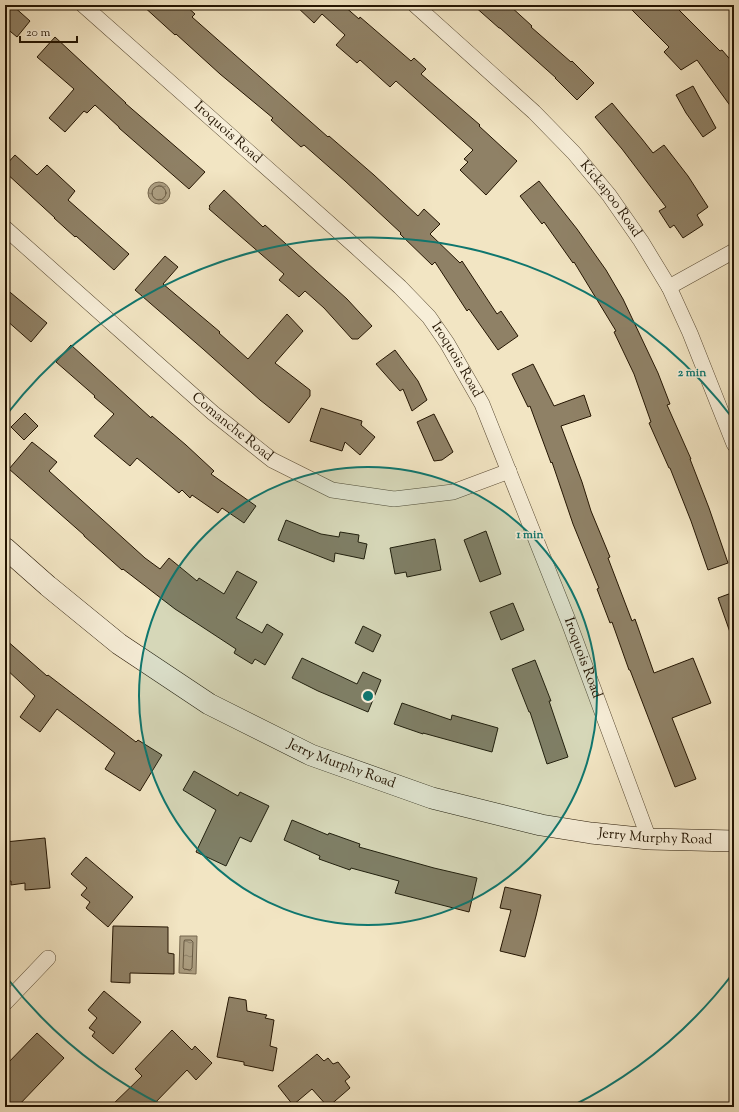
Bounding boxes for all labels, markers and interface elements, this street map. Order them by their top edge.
scale bar [20,18,77,44]
text: 20 m [26,24,51,42]
street label: Iroquois Road [189,97,266,169]
street label: Kickapoo Road [574,156,646,242]
street label: Iroquois Road [426,318,486,402]
text: 2 min [678,364,707,382]
street label: Comanche Road [187,388,277,467]
text: 1 min [515,526,544,544]
street label: Iroquois Road [558,615,606,701]
centre of rings [361,689,375,703]
street label: Jerry Murphy Road [283,734,398,794]
street label: Jerry Murphy Road [596,824,713,850]

